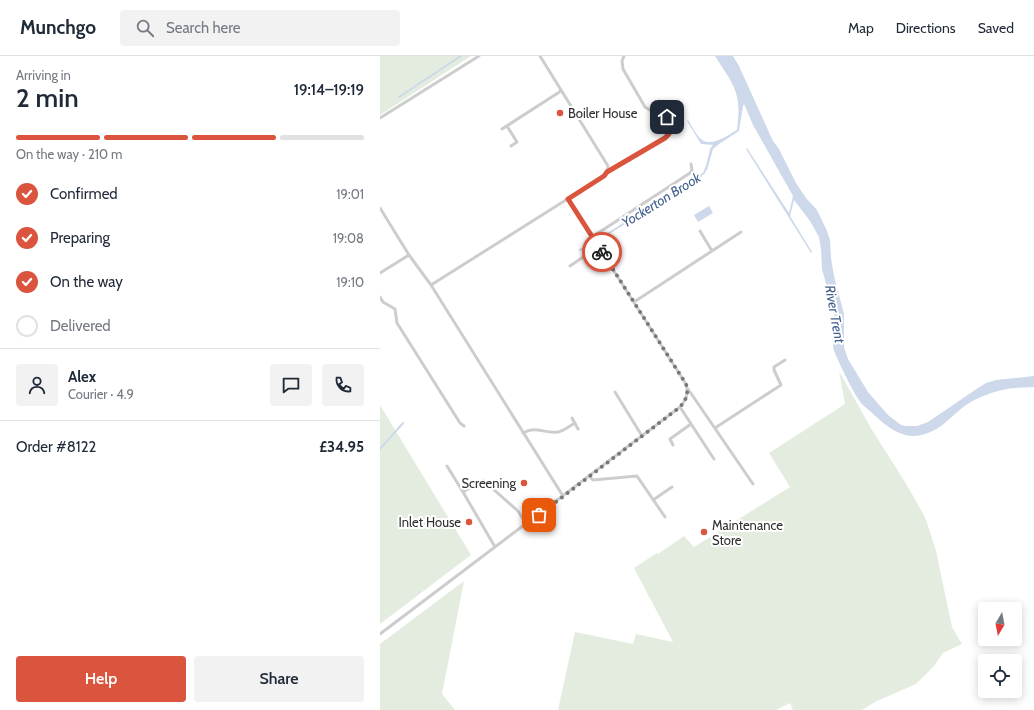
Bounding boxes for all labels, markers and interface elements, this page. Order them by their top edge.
search box [120,10,400,46]
text: Munchgo [20,16,96,39]
icon: search [134,17,156,39]
text: Search here [166,19,241,37]
text: Map [848,19,874,37]
text: Directions [896,19,956,37]
text: Saved [978,19,1014,37]
text: Arriving in [16,67,71,83]
text: 19:14–19:19 [294,81,364,99]
text: 2 min [16,82,79,114]
pin [650,100,684,134]
place label: Boiler House [568,105,638,121]
icon: home [656,106,678,128]
marker: Boiler House [555,108,565,118]
text: On the way · 210 m [16,146,122,162]
water label: Yockerton Brook [618,168,705,232]
icon: check [16,183,38,205]
text: Confirmed [50,185,118,203]
text: 19:01 [336,186,364,202]
icon: check [16,227,38,249]
text: Preparing [50,229,110,247]
text: 19:08 [333,230,364,246]
courier [582,232,622,272]
icon: bike [591,241,613,263]
icon: check [16,271,38,293]
text: On the way [50,273,123,291]
text: 19:10 [336,274,364,290]
water label: River Trent [821,284,849,345]
text: Delivered [50,317,111,335]
button: person [16,364,58,406]
button: chat [270,364,312,406]
button: phone [322,364,364,406]
text: Alex [68,368,96,386]
text: Courier · 4.9 [68,386,134,402]
text: Order #8122 [16,438,96,456]
text: £34.95 [319,438,364,456]
place label: Screening [461,475,517,491]
marker: Screening [519,478,529,488]
pin [522,498,556,532]
icon: bag [528,504,550,526]
place label: Inlet House [399,514,461,530]
marker: Inlet House [464,517,474,527]
place label: Maintenance Store [712,517,783,548]
marker: Maintenance Store [699,527,709,537]
north arrow [978,602,1022,646]
map controls [978,602,1022,698]
button: locate [978,654,1022,698]
button: Help [16,656,186,702]
button: Share [194,656,364,702]

